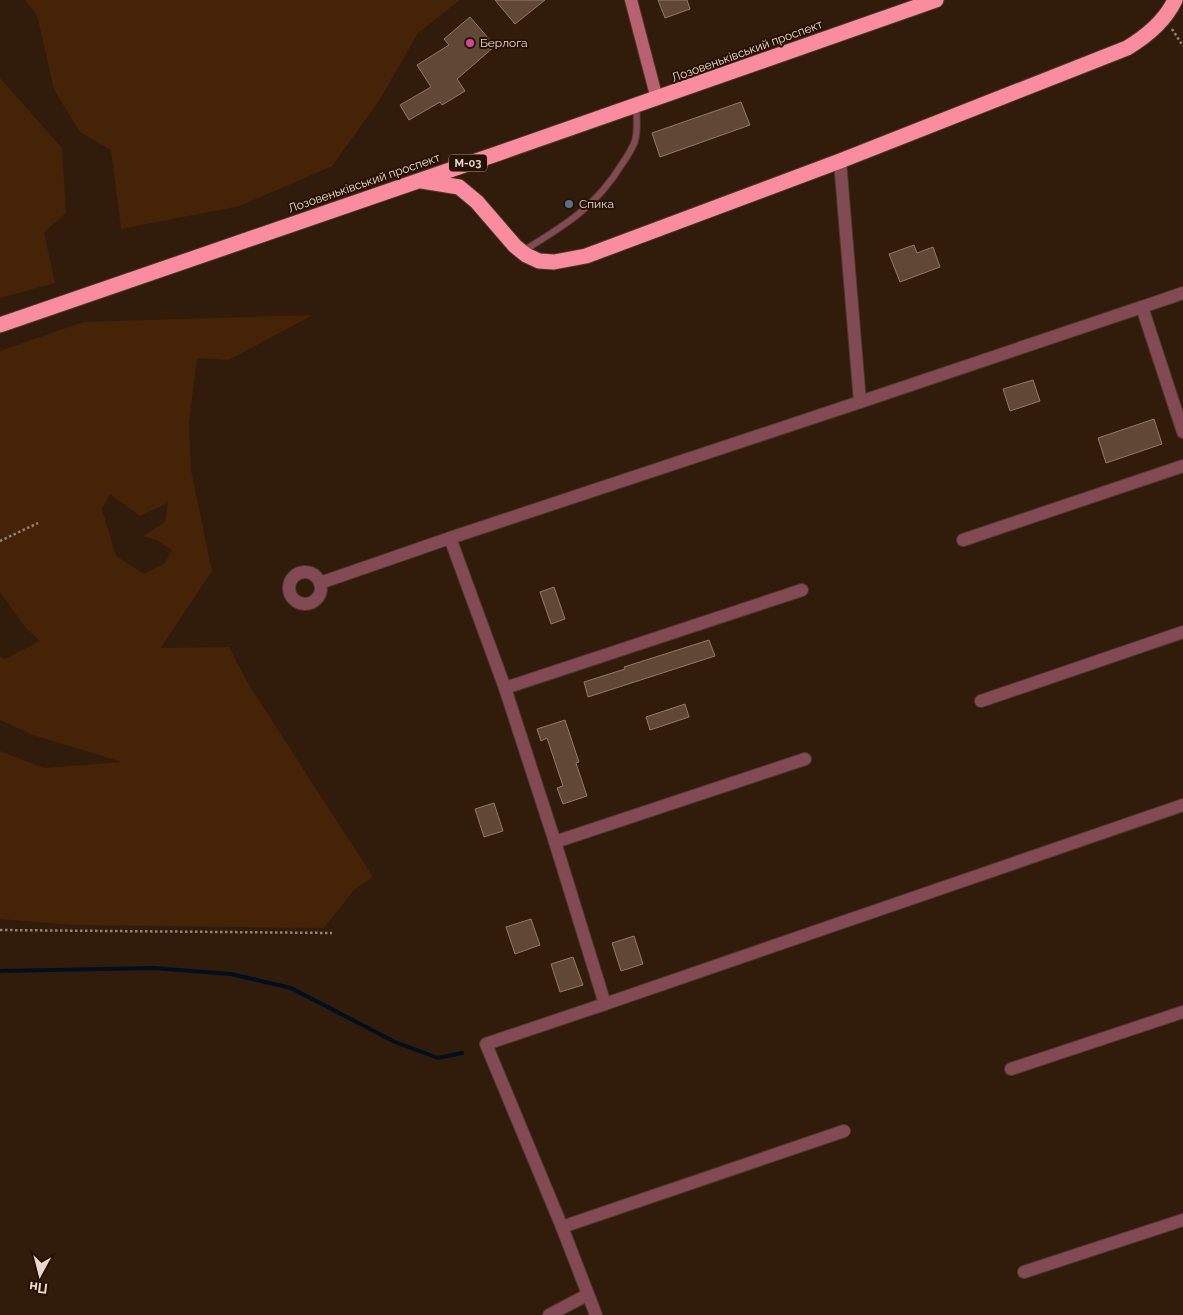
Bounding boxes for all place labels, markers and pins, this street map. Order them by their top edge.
place label: Берлога [480,36,528,50]
marker: Берлога [464,37,476,49]
place label: Спика [579,197,614,211]
marker: Спика [563,198,575,210]

